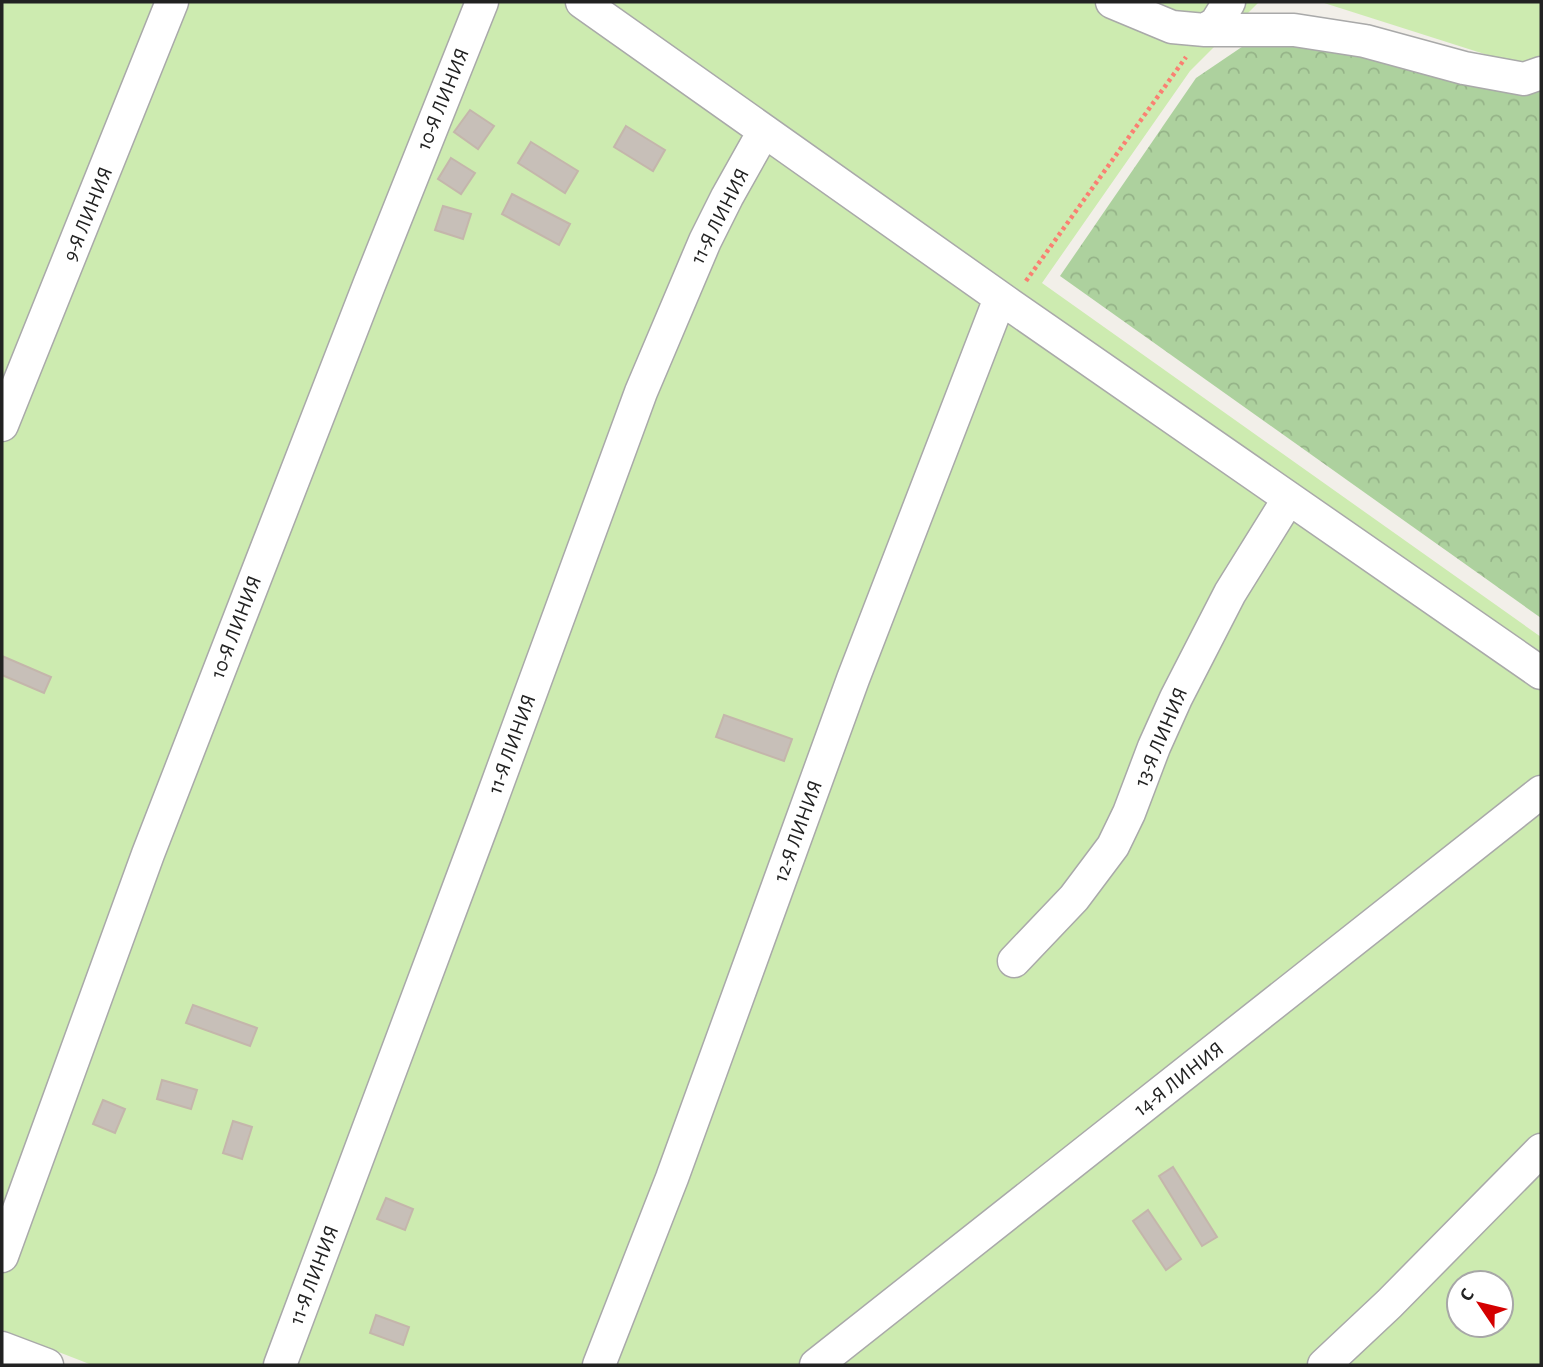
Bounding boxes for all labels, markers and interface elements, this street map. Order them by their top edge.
street label: 10-Я ЛИНИЯ [413,45,473,153]
street label: 9-Я ЛИНИЯ [60,164,116,264]
street label: 11-Я ЛИНИЯ [687,165,753,267]
street label: 10-Я ЛИНИЯ [207,573,265,681]
street label: 13-Я ЛИНИЯ [1131,684,1191,790]
street label: 11-Я ЛИНИЯ [484,691,540,797]
street label: 12-Я ЛИНИЯ [770,777,826,885]
street label: 14-Я ЛИНИЯ [1130,1038,1228,1120]
street label: 11-Я ЛИНИЯ [286,1223,342,1327]
north arrow [1445,1269,1515,1339]
text: С [1457,1285,1478,1305]

